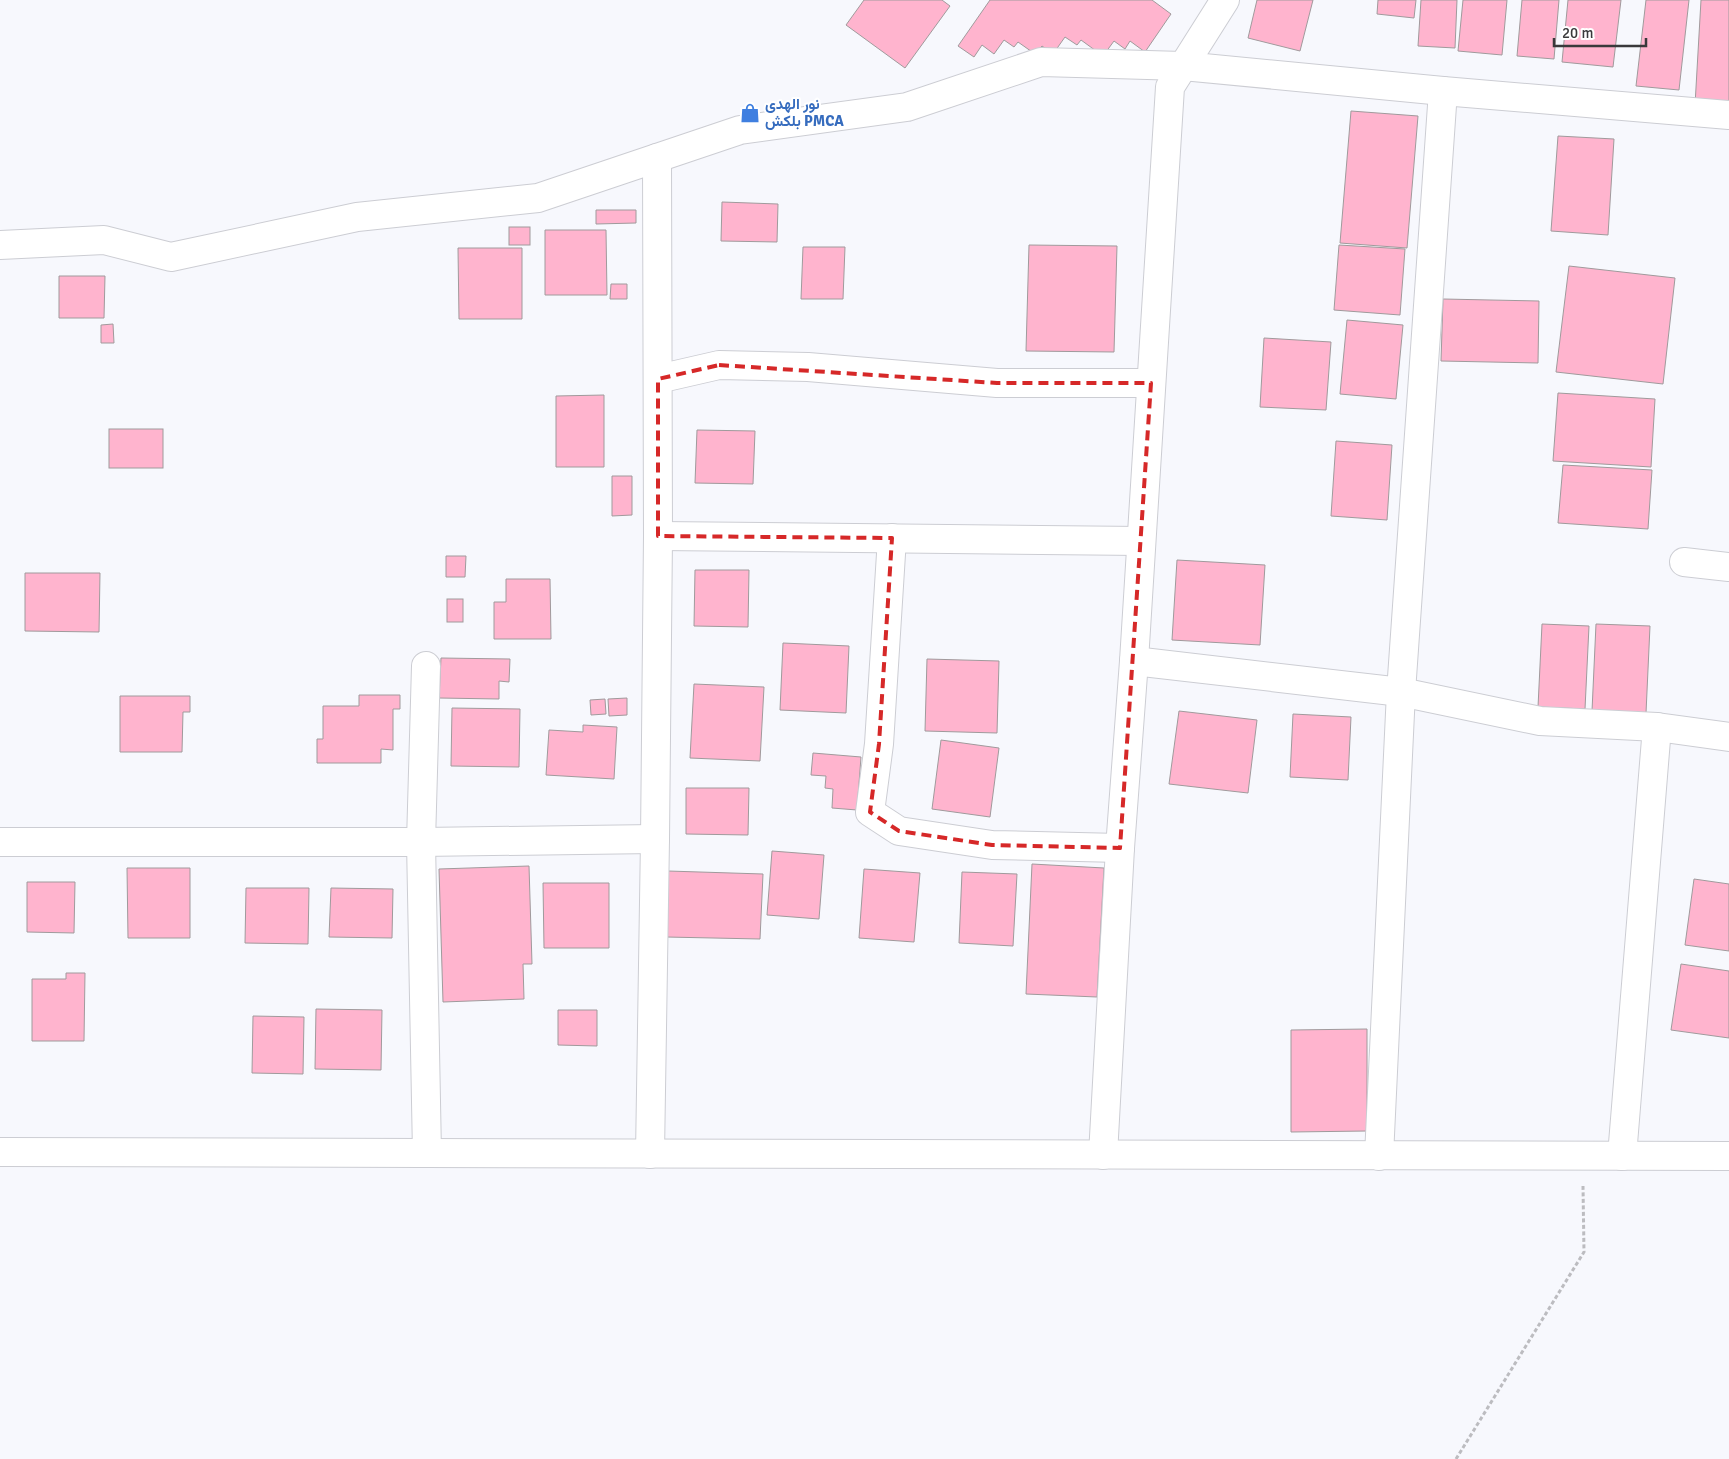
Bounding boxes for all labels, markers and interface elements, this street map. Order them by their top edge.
scale bar [1554,15,1646,47]
text: 20 m [1562,24,1593,42]
place label: نور الهدى بلكش PMCA [765,95,844,130]
shop icon: نور الهدى بلكش PMCA [739,102,761,124]

